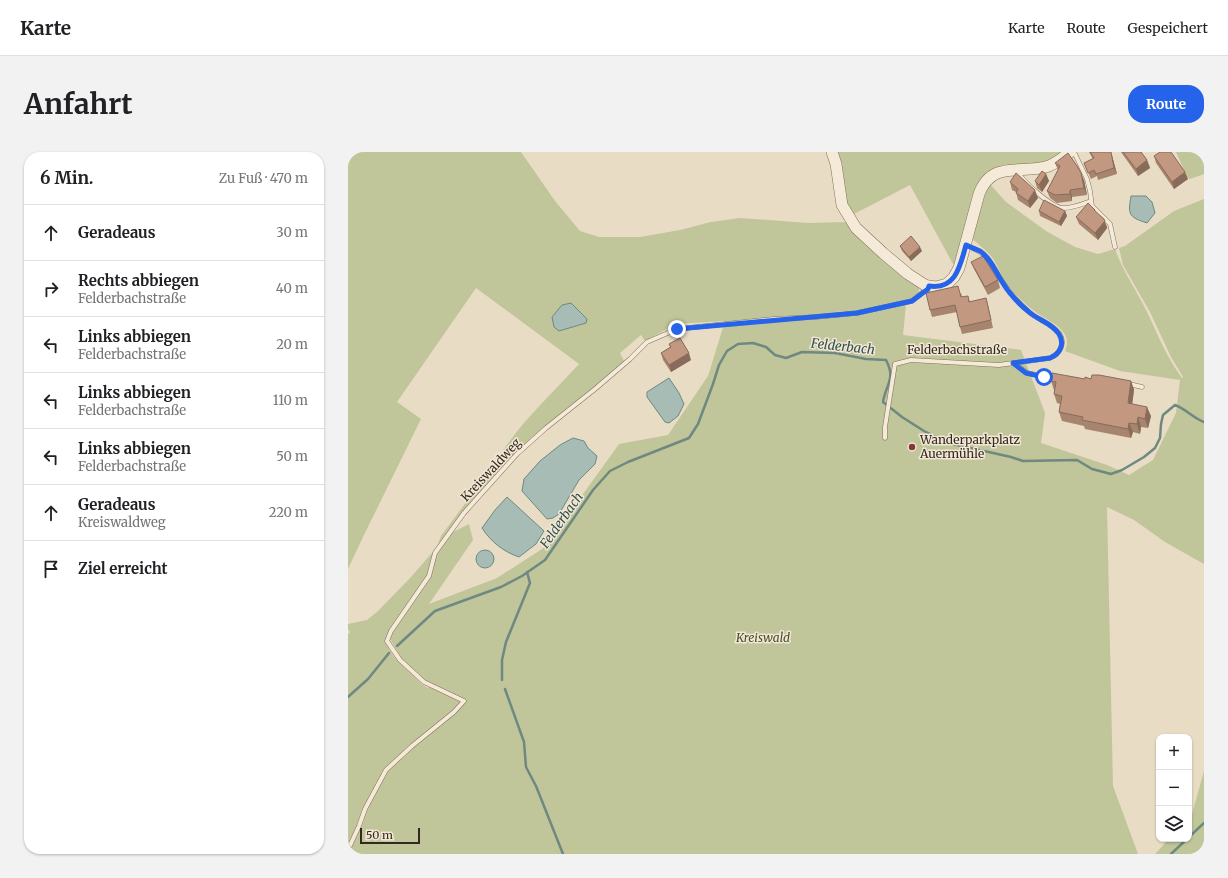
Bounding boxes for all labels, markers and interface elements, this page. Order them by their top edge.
text: Karte [20,16,71,40]
text: Karte [1008,19,1044,37]
text: Route [1066,19,1105,37]
text: Gespeichert [1127,19,1208,37]
button: Route [1128,85,1204,123]
text: Anfahrt [24,86,133,122]
text: 6 Min. [40,167,94,189]
text: Zu Fuß · 470 m [219,170,308,187]
icon: ahead [40,222,62,244]
text: Geradeaus [78,223,155,242]
text: 30 m [276,224,308,241]
text: Rechts abbiegen [78,271,199,290]
icon: right [40,278,62,300]
text: 40 m [276,280,308,297]
text: Felderbachstraße [78,290,186,307]
route end [668,320,686,338]
text: Links abbiegen [78,327,191,346]
icon: left [40,334,62,356]
water label: Felderbach [809,335,876,358]
text: 20 m [276,336,308,353]
street label: Felderbachstraße [907,342,1007,357]
text: Felderbachstraße [78,346,186,363]
route start [1035,368,1053,386]
text: Links abbiegen [78,383,191,402]
icon: left [40,390,62,412]
text: 110 m [273,392,308,409]
text: Felderbachstraße [78,402,186,419]
place label: Wanderparkplatz Auermühle [919,432,1021,461]
street label: Kreiswaldweg [458,434,524,504]
text: Links abbiegen [78,439,191,458]
marker: Wanderparkplatz Auermühle [907,442,917,452]
icon: left [40,446,62,468]
text: 50 m [276,448,308,465]
text: Felderbachstraße [78,458,186,475]
water label: Felderbach [535,489,587,552]
text: Geradeaus [78,495,155,514]
icon: ahead [40,502,62,524]
text: 220 m [269,504,308,521]
text: Kreiswaldweg [78,514,166,531]
icon: arrive [40,558,62,580]
text: Ziel erreicht [78,559,168,578]
park label: Kreiswald [735,630,790,645]
map controls [1156,734,1192,842]
button: + [1156,734,1192,770]
button: − [1156,770,1192,806]
button: layers [1156,806,1192,842]
scale bar [360,826,420,845]
text: 50 m [366,828,393,842]

